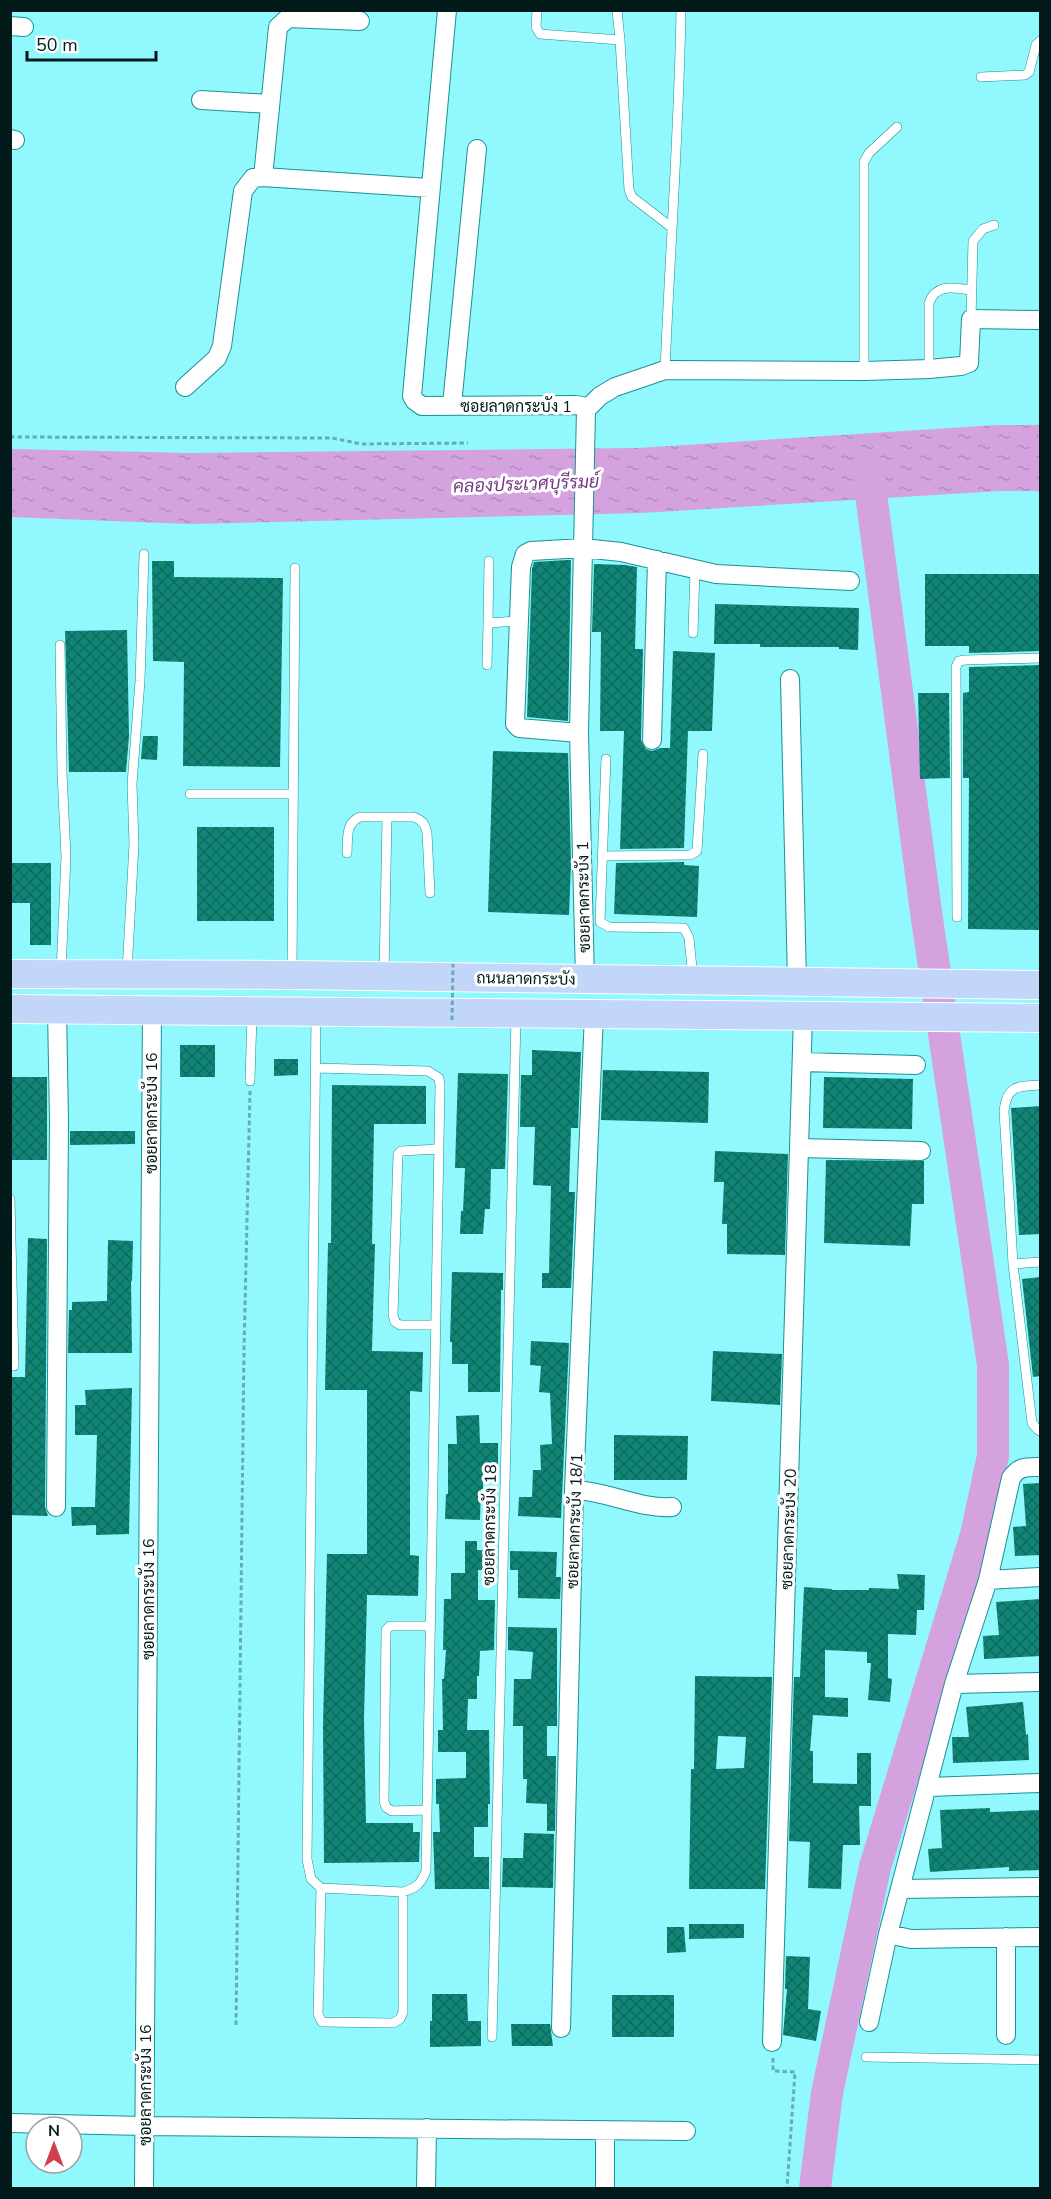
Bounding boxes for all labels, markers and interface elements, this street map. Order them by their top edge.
scale bar [27,24,156,62]
text: 50 m [36,33,78,57]
street label: ซอยลาดกระบัง 1 [460,396,572,418]
water label: คลองประเวศบุรีรมย์ [453,468,602,499]
street label: ซอยลาดกระบัง 1 [572,841,596,953]
street label: ถนนลาดกระบัง [476,967,576,991]
street label: ซอยลาดกระบัง 16 [141,1052,163,1174]
street label: ซอยลาดกระบัง 18/1 [562,1453,588,1589]
street label: ซอยลาดกระบัง 18 [478,1464,502,1586]
street label: ซอยลาดกระบัง 20 [776,1468,802,1590]
street label: ซอยลาดกระบัง 16 [138,1538,160,1660]
street label: ซอยลาดกระบัง 16 [135,2024,157,2146]
north arrow [24,2115,84,2175]
text: N [48,2120,60,2142]

